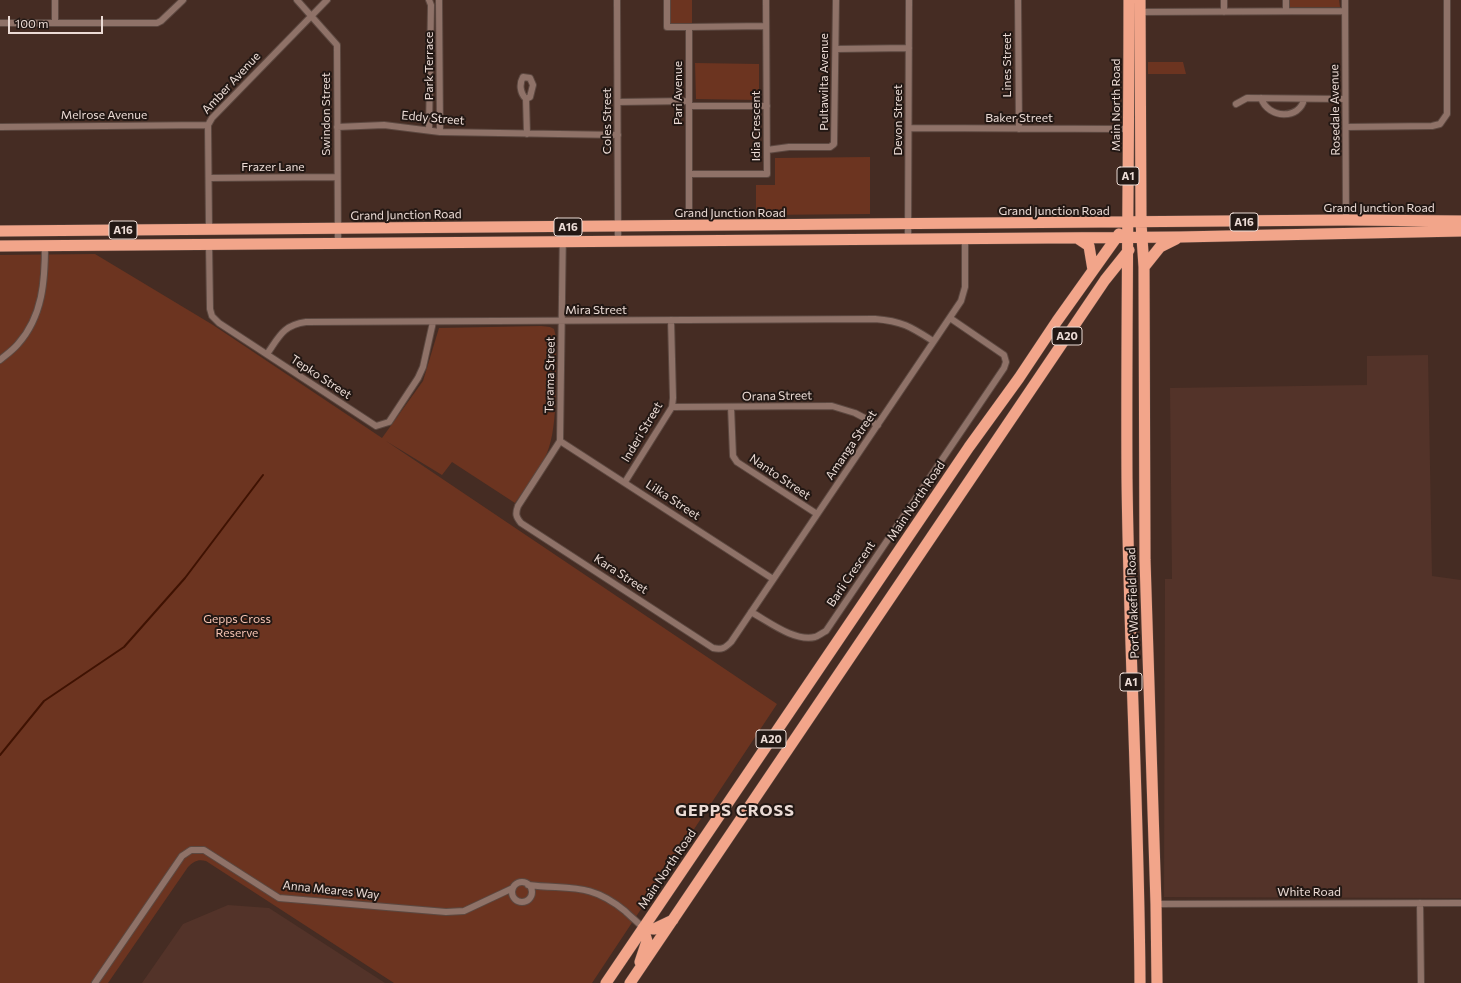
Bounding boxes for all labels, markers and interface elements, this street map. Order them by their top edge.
scale bar [10,8,105,34]
text: 100 m [15,16,49,30]
street label: Park Terrace [422,32,436,100]
street label: Pultawilta Avenue [817,33,831,131]
street label: Lines Street [1000,33,1014,97]
street label: Amber Avenue [199,49,263,117]
street label: Main North Road [1109,58,1123,152]
street label: Pari Avenue [671,61,685,125]
street label: Rosedale Avenue [1327,64,1343,156]
street label: Swindon Street [319,72,333,156]
street label: Devon Street [891,84,905,156]
street label: Coles Street [600,88,614,154]
street label: Idia Crescent [749,91,763,161]
street label: Melrose Avenue [61,108,147,122]
street label: Eddy Street [401,108,465,128]
street label: Baker Street [985,111,1053,125]
street label: Frazer Lane [241,160,305,174]
road number: A1 [1117,167,1139,185]
street label: Grand Junction Road [1323,201,1435,215]
street label: Grand Junction Road [998,204,1110,218]
street label: Grand Junction Road [674,206,786,220]
street label: Grand Junction Road [350,207,462,223]
road number: A16 [1230,213,1258,231]
road number: A16 [554,218,582,236]
road number: A16 [109,221,137,239]
street label: Mira Street [565,303,627,317]
road number: A20 [1052,327,1082,345]
street label: Terama Street [542,336,558,414]
street label: Tepko Street [288,352,354,402]
street label: Orana Street [742,388,812,404]
street label: Inderi Street [618,399,666,465]
street label: Amanga Street [822,407,880,483]
street label: Nanto Street [747,451,813,503]
street label: Main North Road [884,458,948,544]
street label: Lilka Street [643,477,703,523]
street label: Barli Crescent [824,539,878,609]
street label: Port Wakefield Road [1124,547,1142,659]
street label: Kara Street [591,551,651,597]
park label: Gepps Cross Reserve [203,612,271,640]
road number: A1 [1120,673,1142,691]
road number: A20 [756,730,786,748]
district label: GEPPS CROSS [675,801,795,821]
street label: Main North Road [635,826,699,912]
street label: Anna Meares Way [282,878,380,902]
street label: White Road [1277,885,1341,899]

